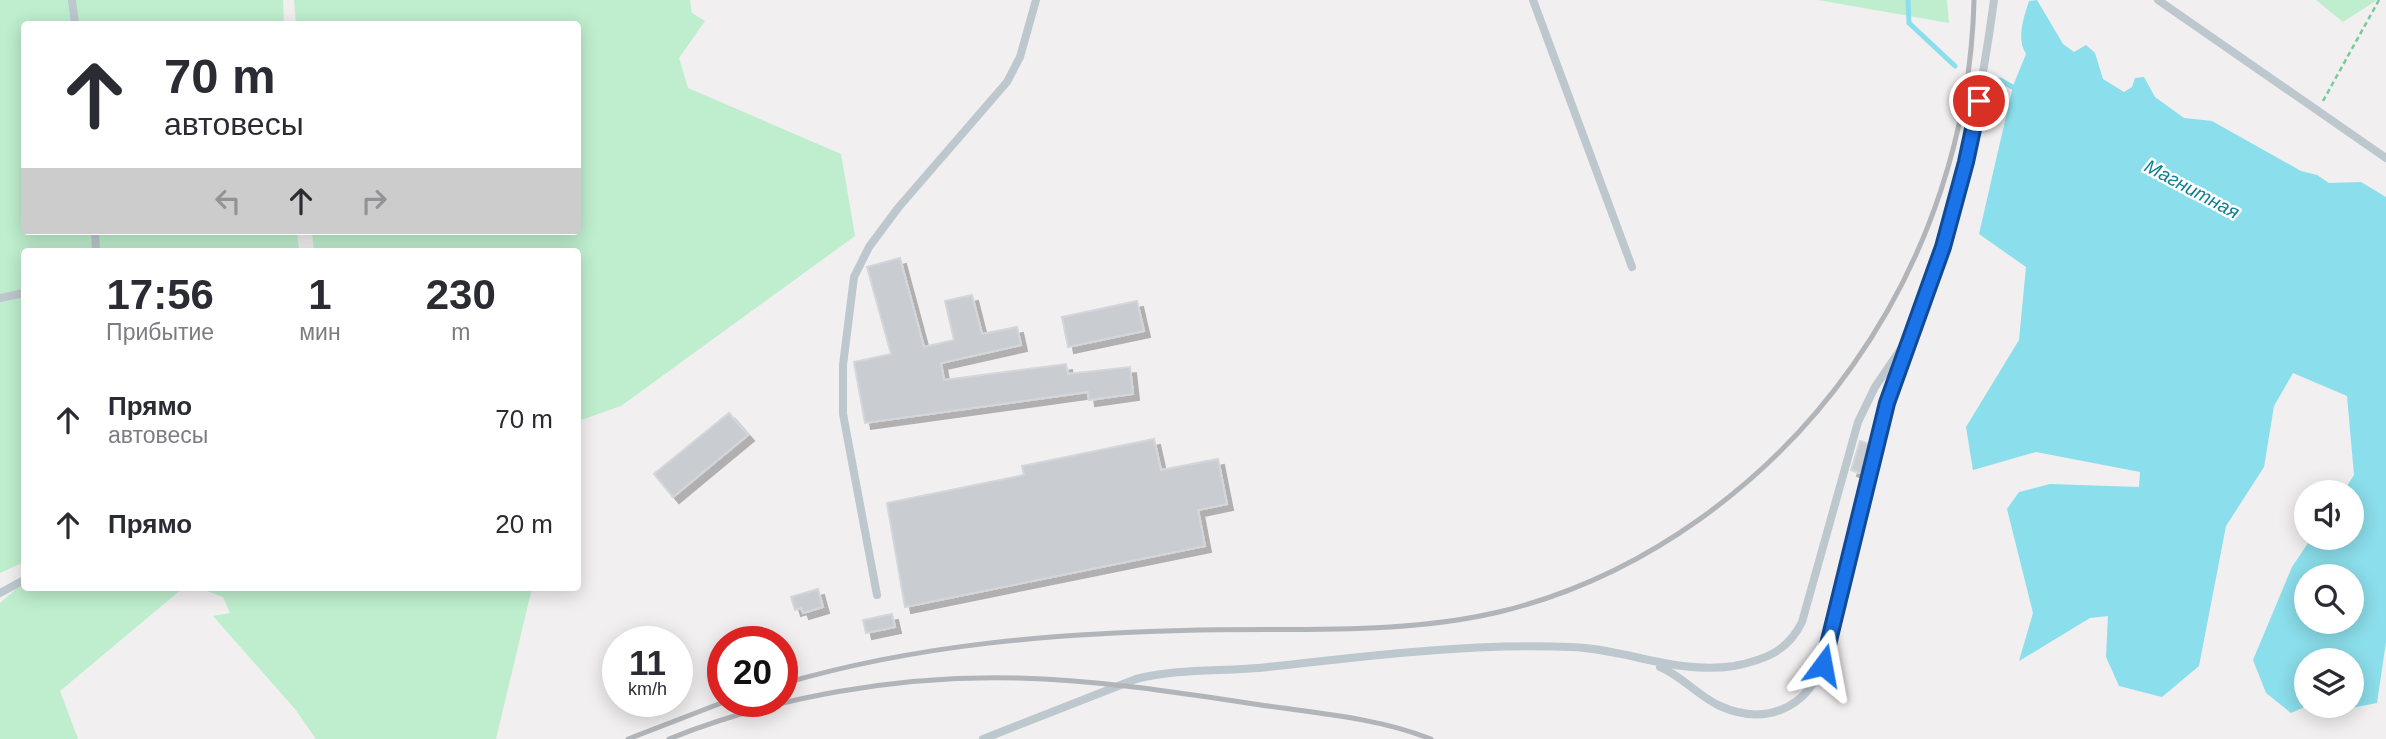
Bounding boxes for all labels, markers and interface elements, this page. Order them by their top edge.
icon: ahead [49,49,140,140]
text: 70 m [164,49,276,103]
pin [1949,71,2009,131]
icon: arrive [1960,82,1998,120]
text: автовесы [164,106,304,142]
water label: Магнитная [2141,155,2243,223]
icon: left [209,182,247,220]
icon: ahead [282,182,320,220]
icon: right [355,182,393,220]
text: 17:56 [106,271,214,318]
text: 1 [308,271,332,318]
text: 230 [426,271,496,318]
text: Прибытие [106,319,214,345]
text: мин [299,319,341,345]
text: m [451,319,470,345]
text: Прямо [108,391,192,421]
icon: ahead [49,401,87,439]
text: 70 m [495,404,553,434]
text: автовесы [108,422,208,448]
map controls [2294,480,2364,718]
button: sound [2294,480,2364,550]
icon: ahead [49,506,87,544]
text: Прямо [108,509,192,539]
text: 20 m [495,509,553,539]
button: search [2294,564,2364,634]
speed limit sign: 20 [707,626,798,717]
position arrow [1786,628,1860,702]
text: 11 [629,643,666,682]
button: layers [2294,648,2364,718]
text: km/h [628,679,667,699]

